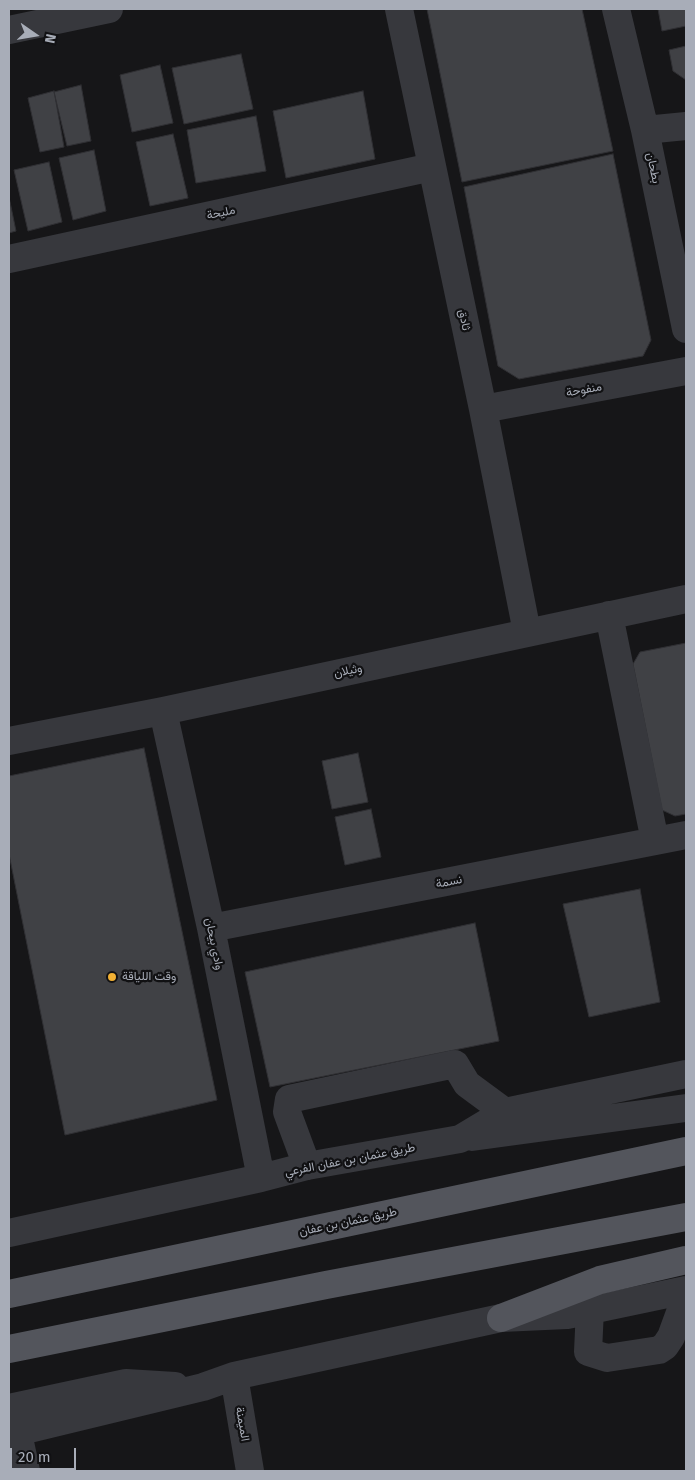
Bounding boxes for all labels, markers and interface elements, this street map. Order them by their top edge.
north arrow [10,10,60,60]
text: N [41,32,59,45]
street label: بطحان [643,151,663,185]
street label: مليحة [205,203,237,223]
street label: ثادق [455,308,473,332]
street label: منفوحة [565,380,603,400]
street label: وثيلان [332,661,364,681]
street label: نسمة [435,872,463,892]
street label: وادي بيحان [201,917,227,971]
place label: وقت اللياقة [122,970,176,984]
marker: وقت اللياقة [106,971,118,983]
street label: طريق عثمان بن عفان الفرعي [284,1140,416,1180]
street label: طريق عثمان بن عفان [298,1205,398,1239]
street label: الميمنة [232,1406,252,1442]
scale bar [12,1438,79,1470]
text: 20 m [18,1448,51,1466]

